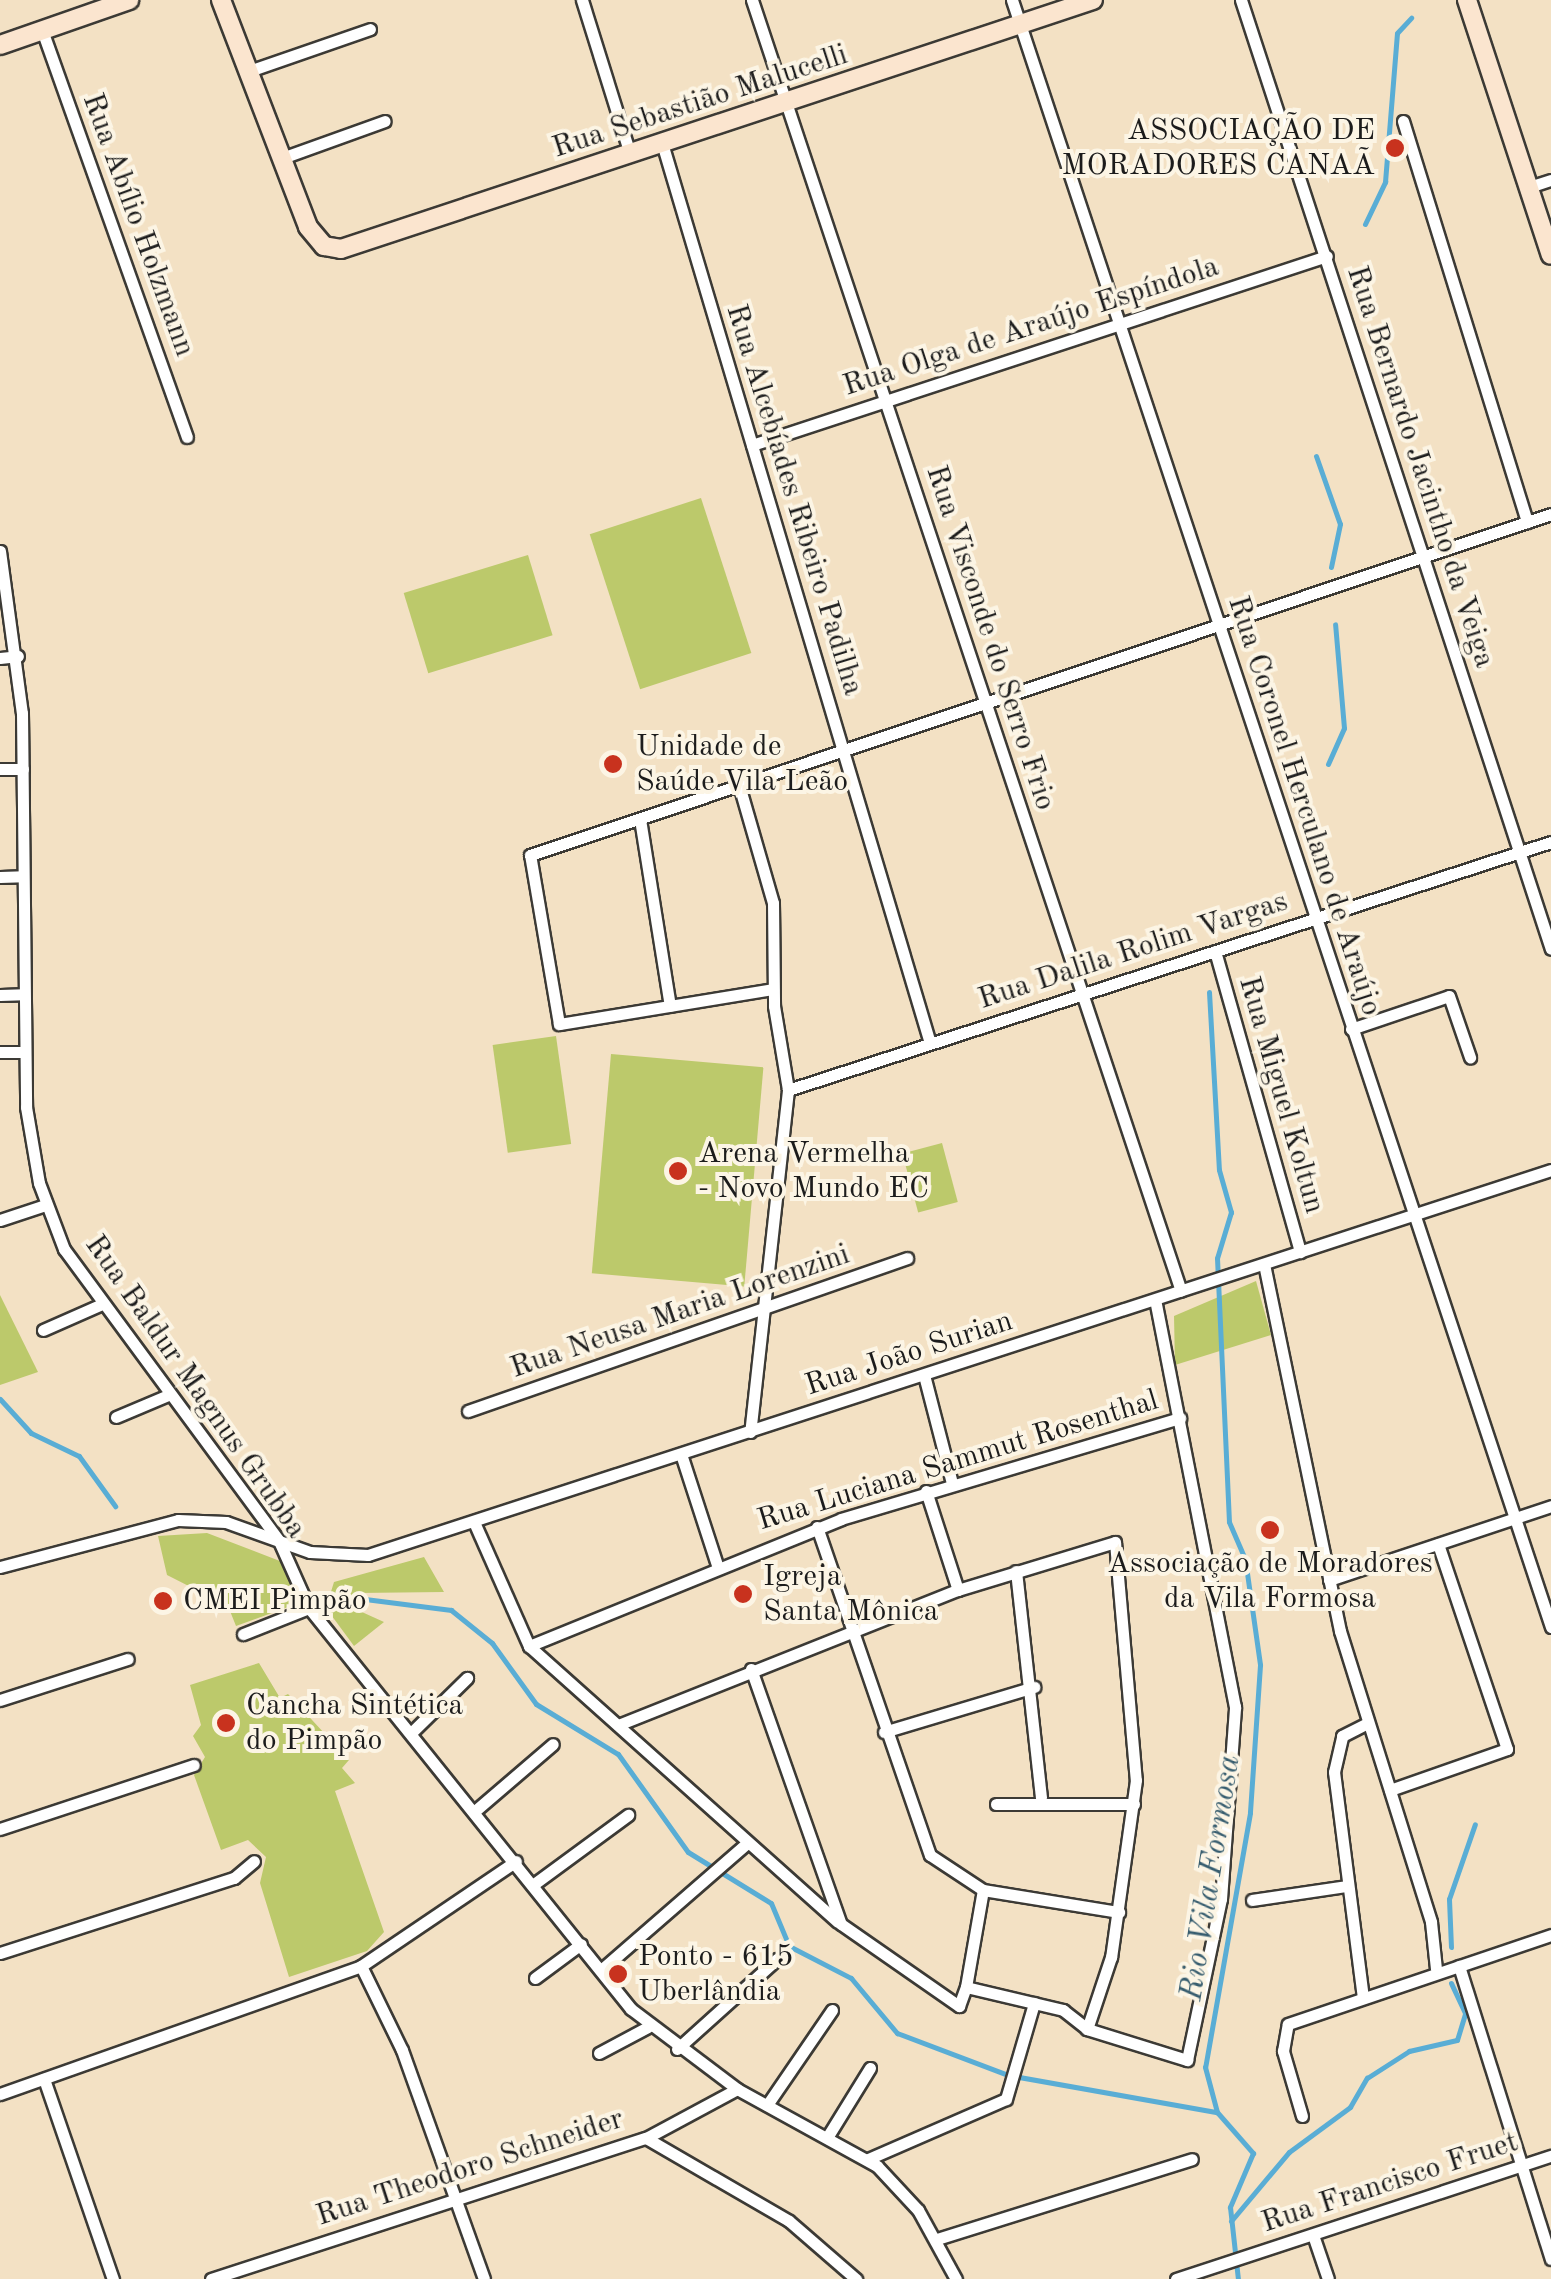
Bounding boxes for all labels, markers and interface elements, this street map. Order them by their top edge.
street label: Rua Sebastião Malucelli [548,37,852,167]
street label: Rua Abílio Holzmann [74,88,202,362]
place label: ASSOCIAÇÃO DE MORADORES CANAÃ [1061,113,1375,184]
marker: ASSOCIAÇÃO DE MORADORES CANAÃ [1384,137,1406,159]
street label: Rua Olga de Araújo Espíndola [839,249,1223,405]
street label: Rua Bernardo Jacintho da Veiga [1338,262,1502,672]
street label: Rua Alcebíades Ribeiro Padilha [717,300,871,700]
street label: Rua Visconde do Serro Frio [917,461,1063,815]
street label: Rua Coronel Herculano de Araújo [1219,592,1389,1020]
place label: Unidade de Saúde Vila Leão [636,729,848,800]
marker: Unidade de Saúde Vila Leão [600,751,626,777]
street label: Rua Dalila Rolim Vargas [974,884,1292,1018]
street label: Rua Miguel Koltun [1230,972,1332,1218]
place label: Arena Vermelha - Novo Mundo EC [698,1136,929,1206]
marker: Arena Vermelha - Novo Mundo EC [667,1160,689,1182]
street label: Rua Baldur Magnus Grubba [76,1228,314,1546]
street label: Rua Neusa Maria Lorenzini [506,1237,854,1387]
street label: Rua João Surian [801,1304,1017,1404]
street label: Rua Luciana Sammut Rosenthal [753,1383,1163,1539]
marker: Associação de Moradores da Vila Formosa [1259,1519,1281,1541]
place label: Associação de Moradores da Vila Formosa [1107,1546,1433,1616]
place label: Igreja Santa Mônica [763,1559,939,1630]
place label: CMEI Pimpão [183,1583,367,1619]
marker: Igreja Santa Mônica [732,1583,754,1605]
marker: CMEI Pimpão [152,1590,174,1612]
place label: Cancha Sintética do Pimpão [246,1688,463,1758]
marker: Cancha Sintética do Pimpão [215,1712,237,1734]
water label: Rio Vila Formosa [1174,1752,1250,2004]
place label: Ponto - 615 Uberlândia [638,1939,793,2010]
marker: Ponto - 615 Uberlândia [607,1963,629,1985]
street label: Rua Theodoro Schneider [312,2101,628,2235]
street label: Rua Francisco Fruet [1257,2125,1523,2241]

